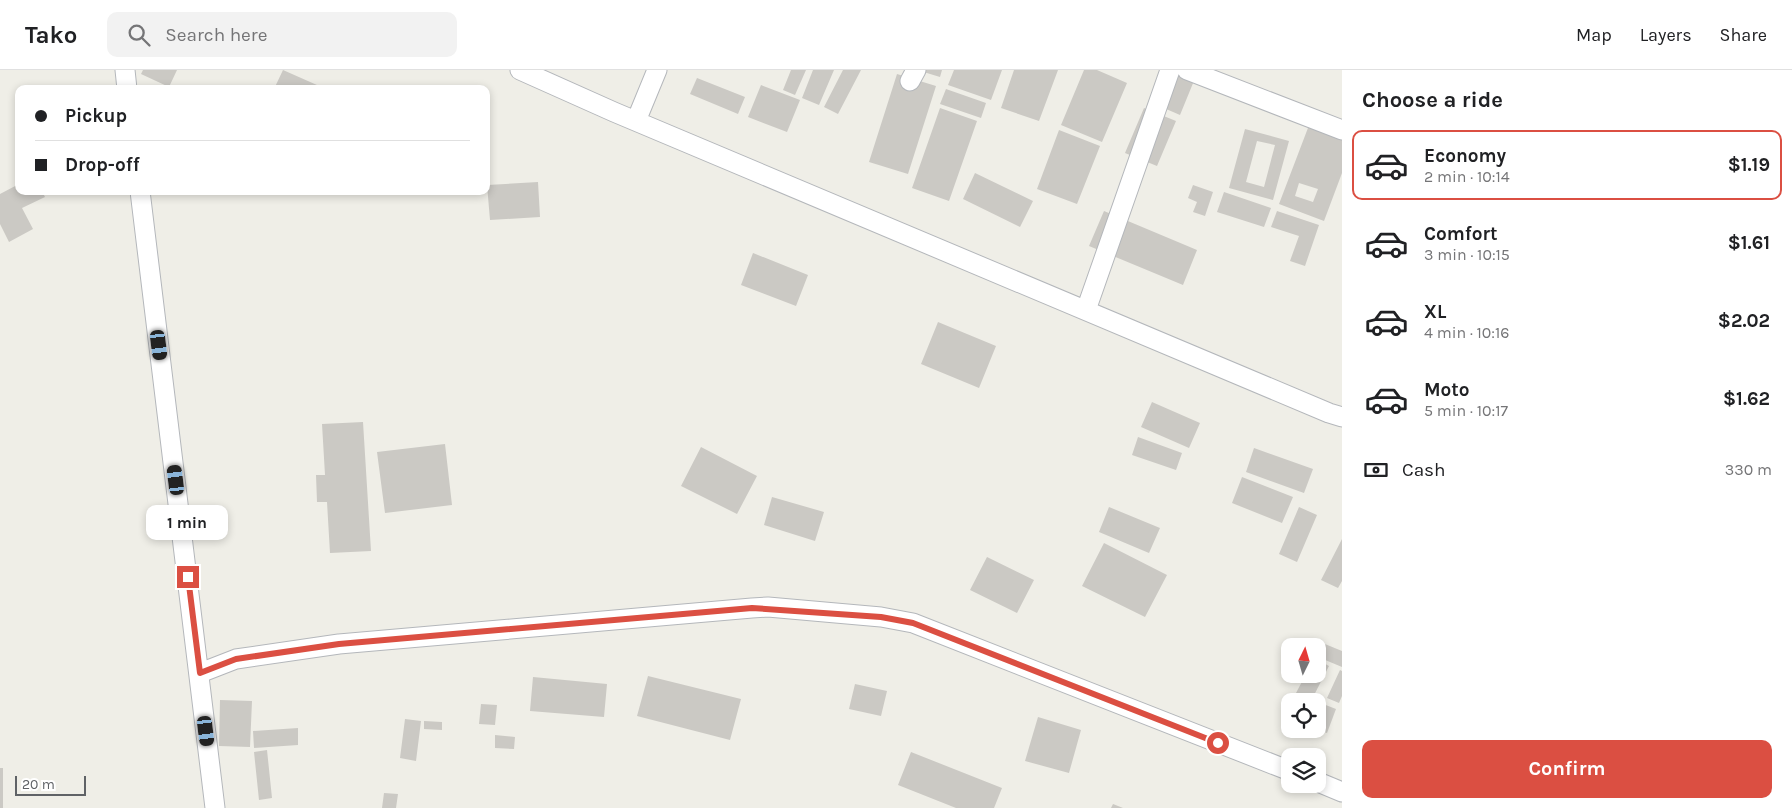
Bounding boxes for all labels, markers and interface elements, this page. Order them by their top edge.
search box [107,12,457,57]
text: Tako [25,21,77,49]
icon: search [125,21,153,49]
text: Search here [165,24,268,46]
text: Map [1576,24,1612,46]
text: Layers [1640,24,1692,46]
text: Share [1720,24,1767,46]
text: Choose a ride [1362,87,1503,113]
text: Pickup [65,105,127,127]
icon: car [1364,143,1409,188]
text: Economy [1424,145,1506,167]
text: Drop-off [65,154,140,176]
text: $1.19 [1728,154,1770,176]
text: 2 min · 10:14 [1424,167,1510,186]
icon: car [1364,221,1409,266]
text: Comfort [1424,223,1498,245]
text: $1.61 [1728,232,1770,254]
text: 3 min · 10:15 [1424,245,1510,264]
icon: car [1364,299,1409,344]
text: XL [1424,301,1446,323]
text: $2.02 [1718,310,1770,332]
text: 4 min · 10:16 [1424,323,1510,342]
car [149,329,168,361]
icon: car [1364,377,1409,422]
text: Moto [1424,379,1470,401]
text: $1.62 [1723,388,1770,410]
text: 5 min · 10:17 [1424,401,1508,420]
icon: cash [1362,456,1390,484]
text: Cash [1402,459,1446,481]
text: 330 m [1725,460,1772,479]
car [166,464,185,496]
callout: 1 min [147,504,229,540]
text: 1 min [167,513,207,532]
route end [177,566,199,588]
north arrow [1281,638,1326,682]
map controls [1281,638,1326,793]
button: locate [1281,693,1326,738]
car [196,715,215,747]
route start [1207,732,1229,754]
button: Confirm [1362,740,1772,798]
button: layers [1281,748,1326,793]
scale bar [15,773,86,796]
text: 20 m [22,776,55,793]

